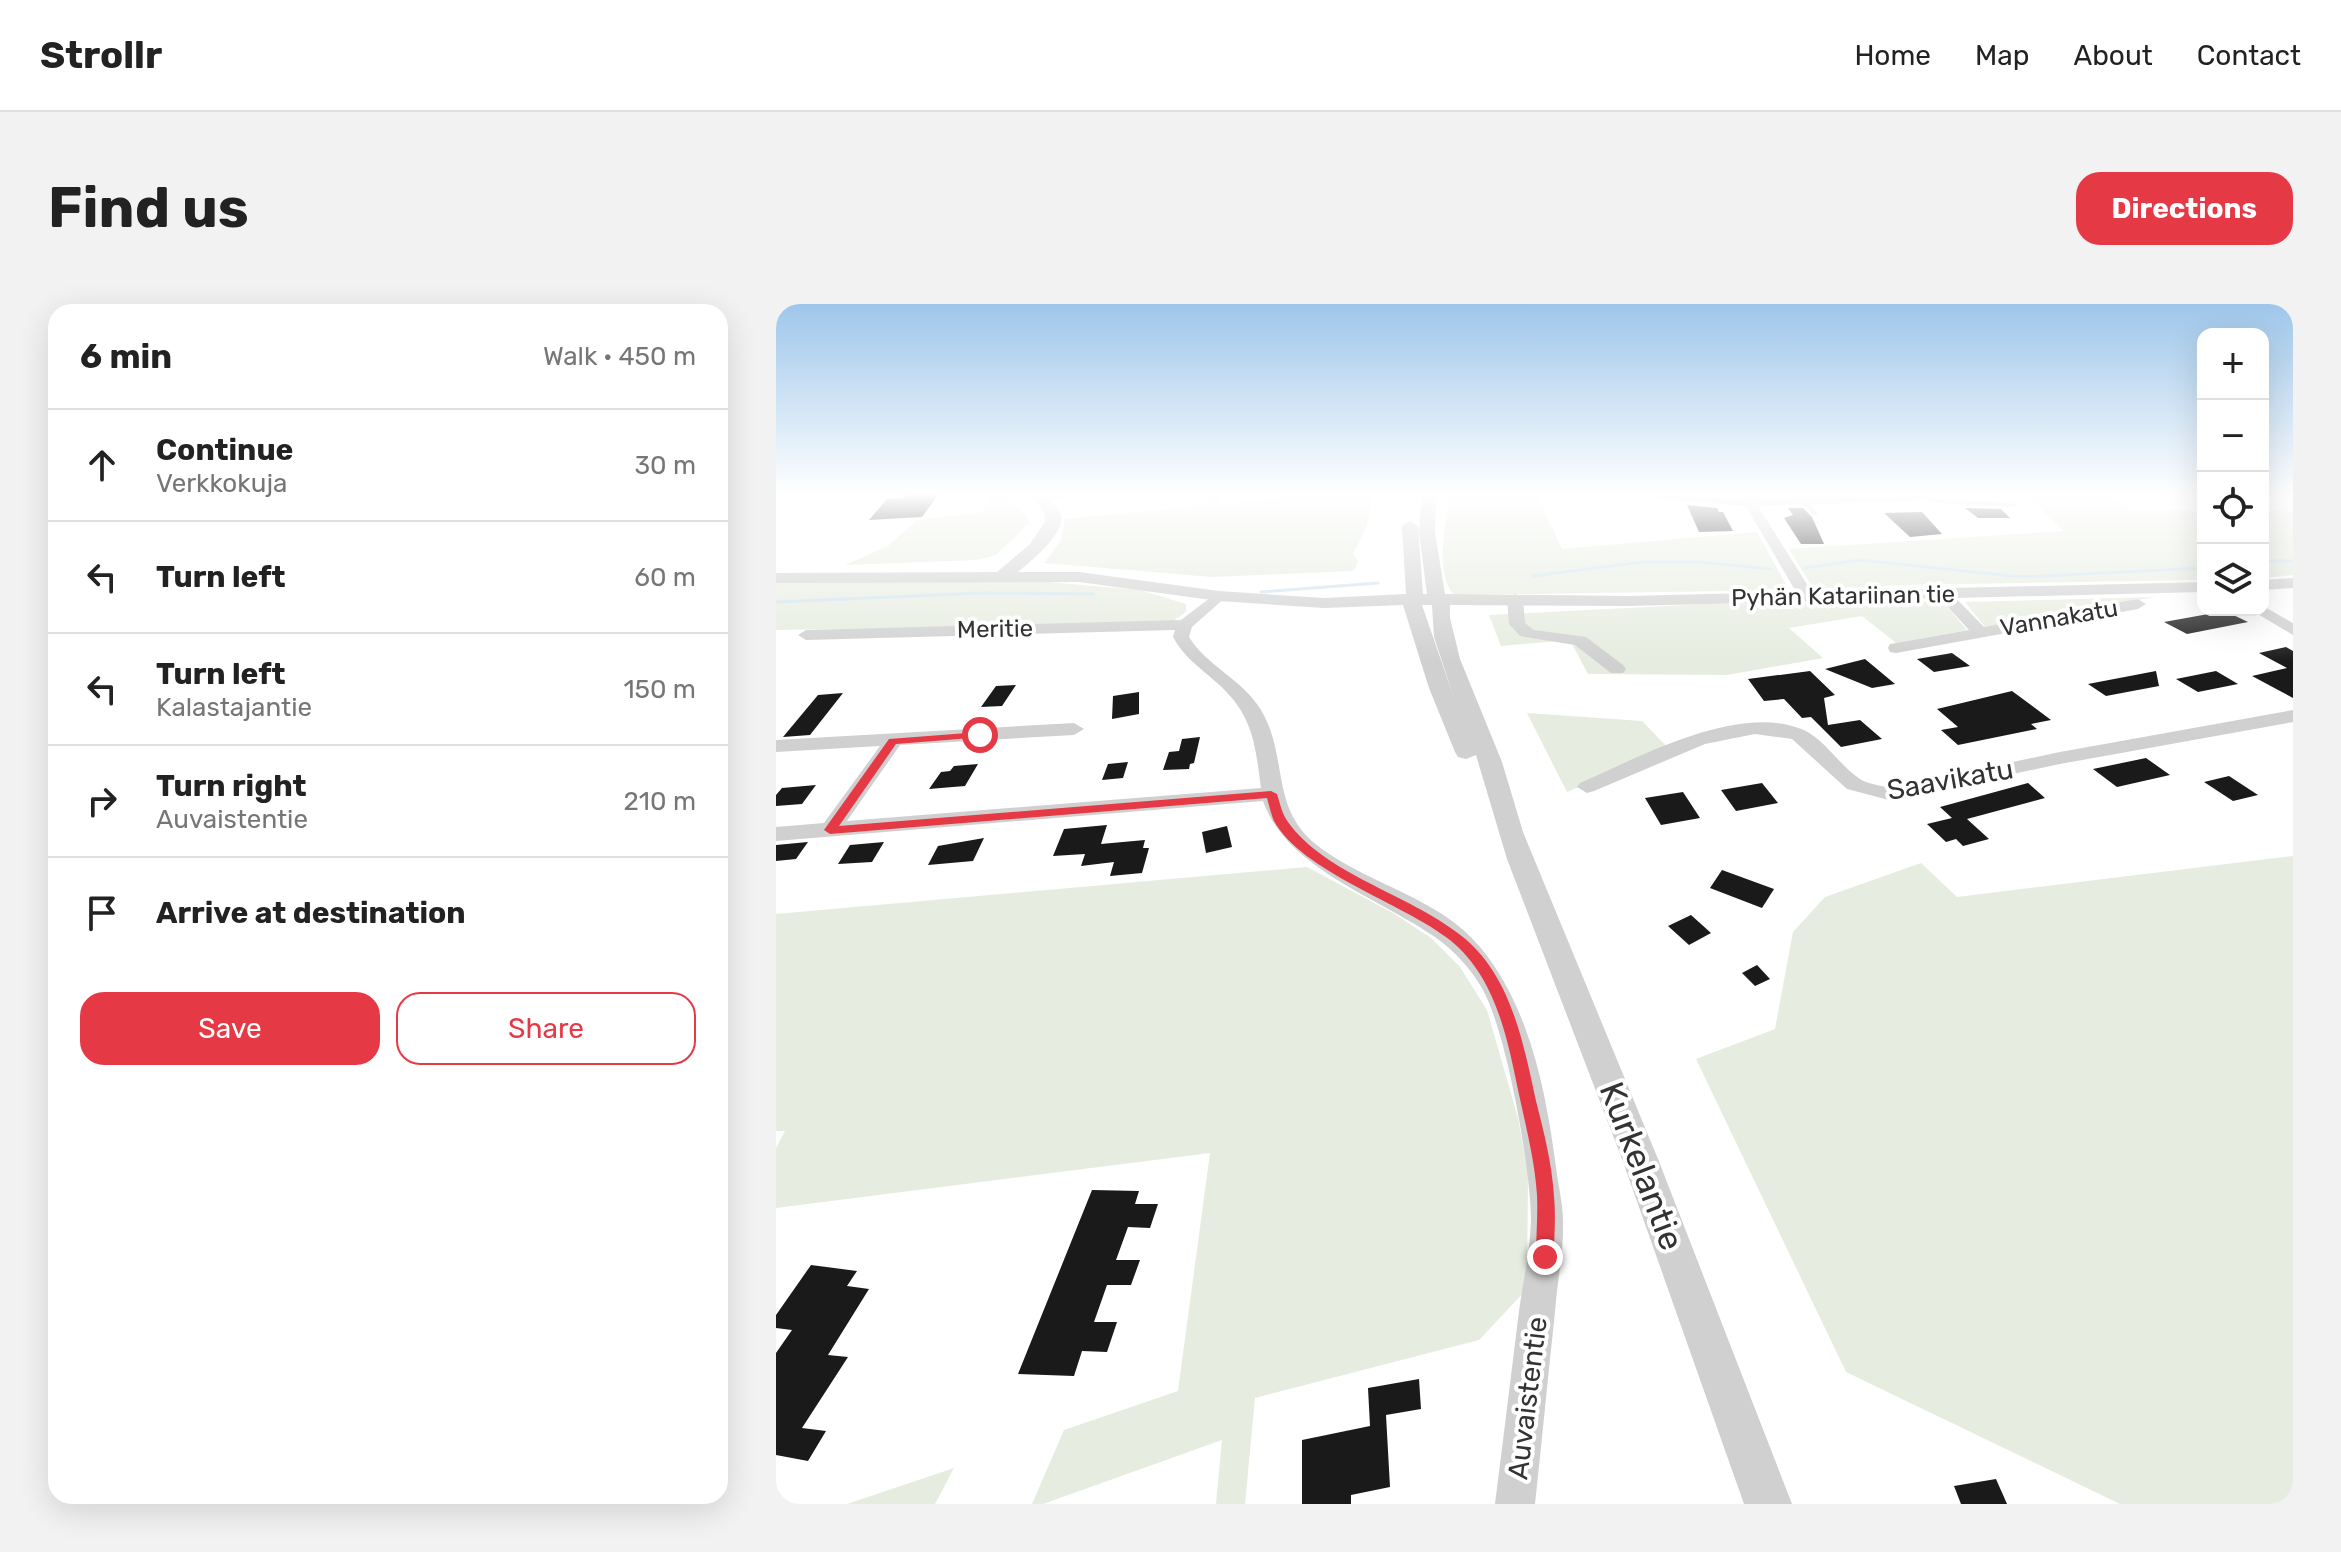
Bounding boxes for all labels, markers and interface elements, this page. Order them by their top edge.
text: Strollr [40,32,162,78]
text: Home [1854,39,1931,72]
text: Map [1975,39,2029,72]
text: About [2073,39,2153,72]
text: Contact [2197,39,2301,72]
button: Directions [2076,172,2293,245]
text: Find us [48,175,249,241]
map controls [2197,328,2269,616]
button: + [2197,328,2269,400]
text: 6 min [80,336,172,377]
text: Walk · 450 m [543,341,696,372]
button: − [2197,400,2269,472]
text: Continue [156,432,293,468]
icon: ahead [80,443,124,487]
text: 30 m [634,450,696,481]
text: Verkkokuja [156,468,287,499]
button: locate [2197,472,2269,544]
button: layers [2197,544,2269,616]
icon: left [80,555,124,599]
text: Turn left [156,559,286,595]
text: 60 m [634,562,696,593]
street label: Pyhän Katariinan tie [1731,580,1955,612]
street label: Vannakatu [1998,594,2120,642]
street label: Meritie [957,614,1033,644]
text: Turn left [156,656,286,692]
icon: left [80,667,124,711]
text: 150 m [623,674,696,705]
text: Kalastajantie [156,692,312,723]
route start [962,717,998,753]
street label: Saavikatu [1884,752,2016,807]
text: Turn right [156,768,307,804]
icon: right [80,779,124,823]
text: 210 m [624,786,696,817]
text: Auvaistentie [156,804,308,835]
icon: arrive [80,891,124,935]
text: Arrive at destination [156,895,466,931]
button: Save [80,992,380,1065]
button: Share [396,992,696,1065]
street label: Kurkelantie [1591,1076,1692,1256]
route end [1527,1239,1563,1275]
street label: Auvaistentie [1501,1315,1554,1481]

